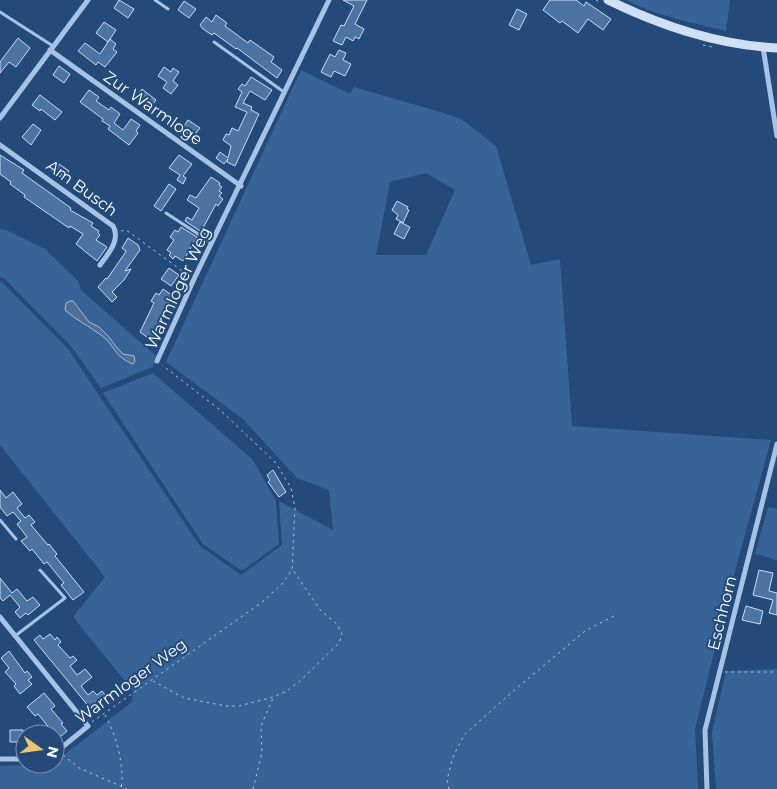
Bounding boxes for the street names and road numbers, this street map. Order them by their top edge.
street label: Zur Warmloge [100,67,206,149]
street label: Am Busch [43,156,121,220]
street label: Warmloger Weg [141,224,215,352]
street label: Eschhorn [704,574,740,652]
street label: Warmloger Weg [72,634,190,728]

